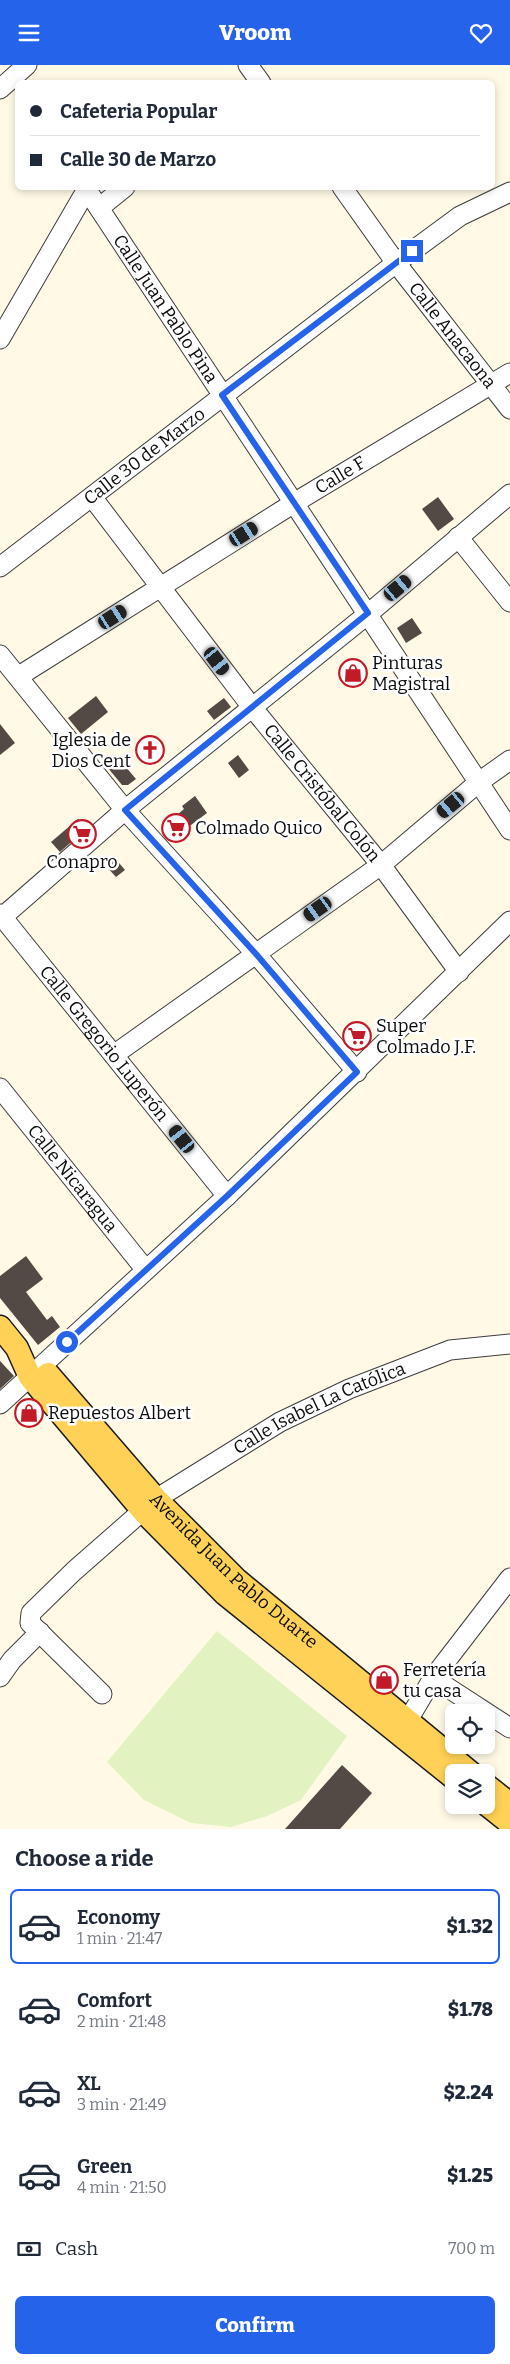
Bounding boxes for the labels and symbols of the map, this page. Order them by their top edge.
street label: Calle Juan Pablo Pina [108,230,223,387]
route end [401,240,423,262]
street label: Calle Anacaona [404,278,501,393]
street label: Calle 30 de Marzo [79,403,209,510]
street label: Calle F [311,451,370,499]
car [227,520,260,548]
car [381,573,414,603]
car [96,603,129,631]
car [201,645,232,677]
place label: Pinturas Magistral [372,652,450,695]
shop icon: Pinturas Magistral [338,658,368,688]
street label: Calle Cristóbal Colón [259,720,385,867]
place label: Iglesia de Dios Cent [52,729,131,772]
church icon: Iglesia de Dios Cent [135,735,165,765]
car [434,790,467,820]
supermarket icon: Colmado Quico [161,813,191,843]
place label: Colmado Quico [195,817,322,839]
supermarket icon: Conapro [67,819,97,849]
place label: Conapro [46,851,118,873]
car [301,894,334,924]
street label: Calle Gregorio Luperón [35,961,174,1126]
place label: Super Colmado J.F. [376,1015,476,1058]
supermarket icon: Super Colmado J.F. [342,1021,372,1051]
street label: Calle Nicaragua [23,1120,122,1237]
car [166,1123,197,1155]
route start [56,1331,78,1353]
street label: Calle Isabel La Católica [229,1357,409,1459]
shop icon: Repuestos Albert [14,1398,44,1428]
place label: Repuestos Albert [48,1402,191,1424]
street label: Avenida Juan Pablo Duarte [145,1488,322,1653]
place label: Ferretería tu casa [403,1659,486,1702]
shop icon: Ferretería tu casa [369,1665,399,1695]

